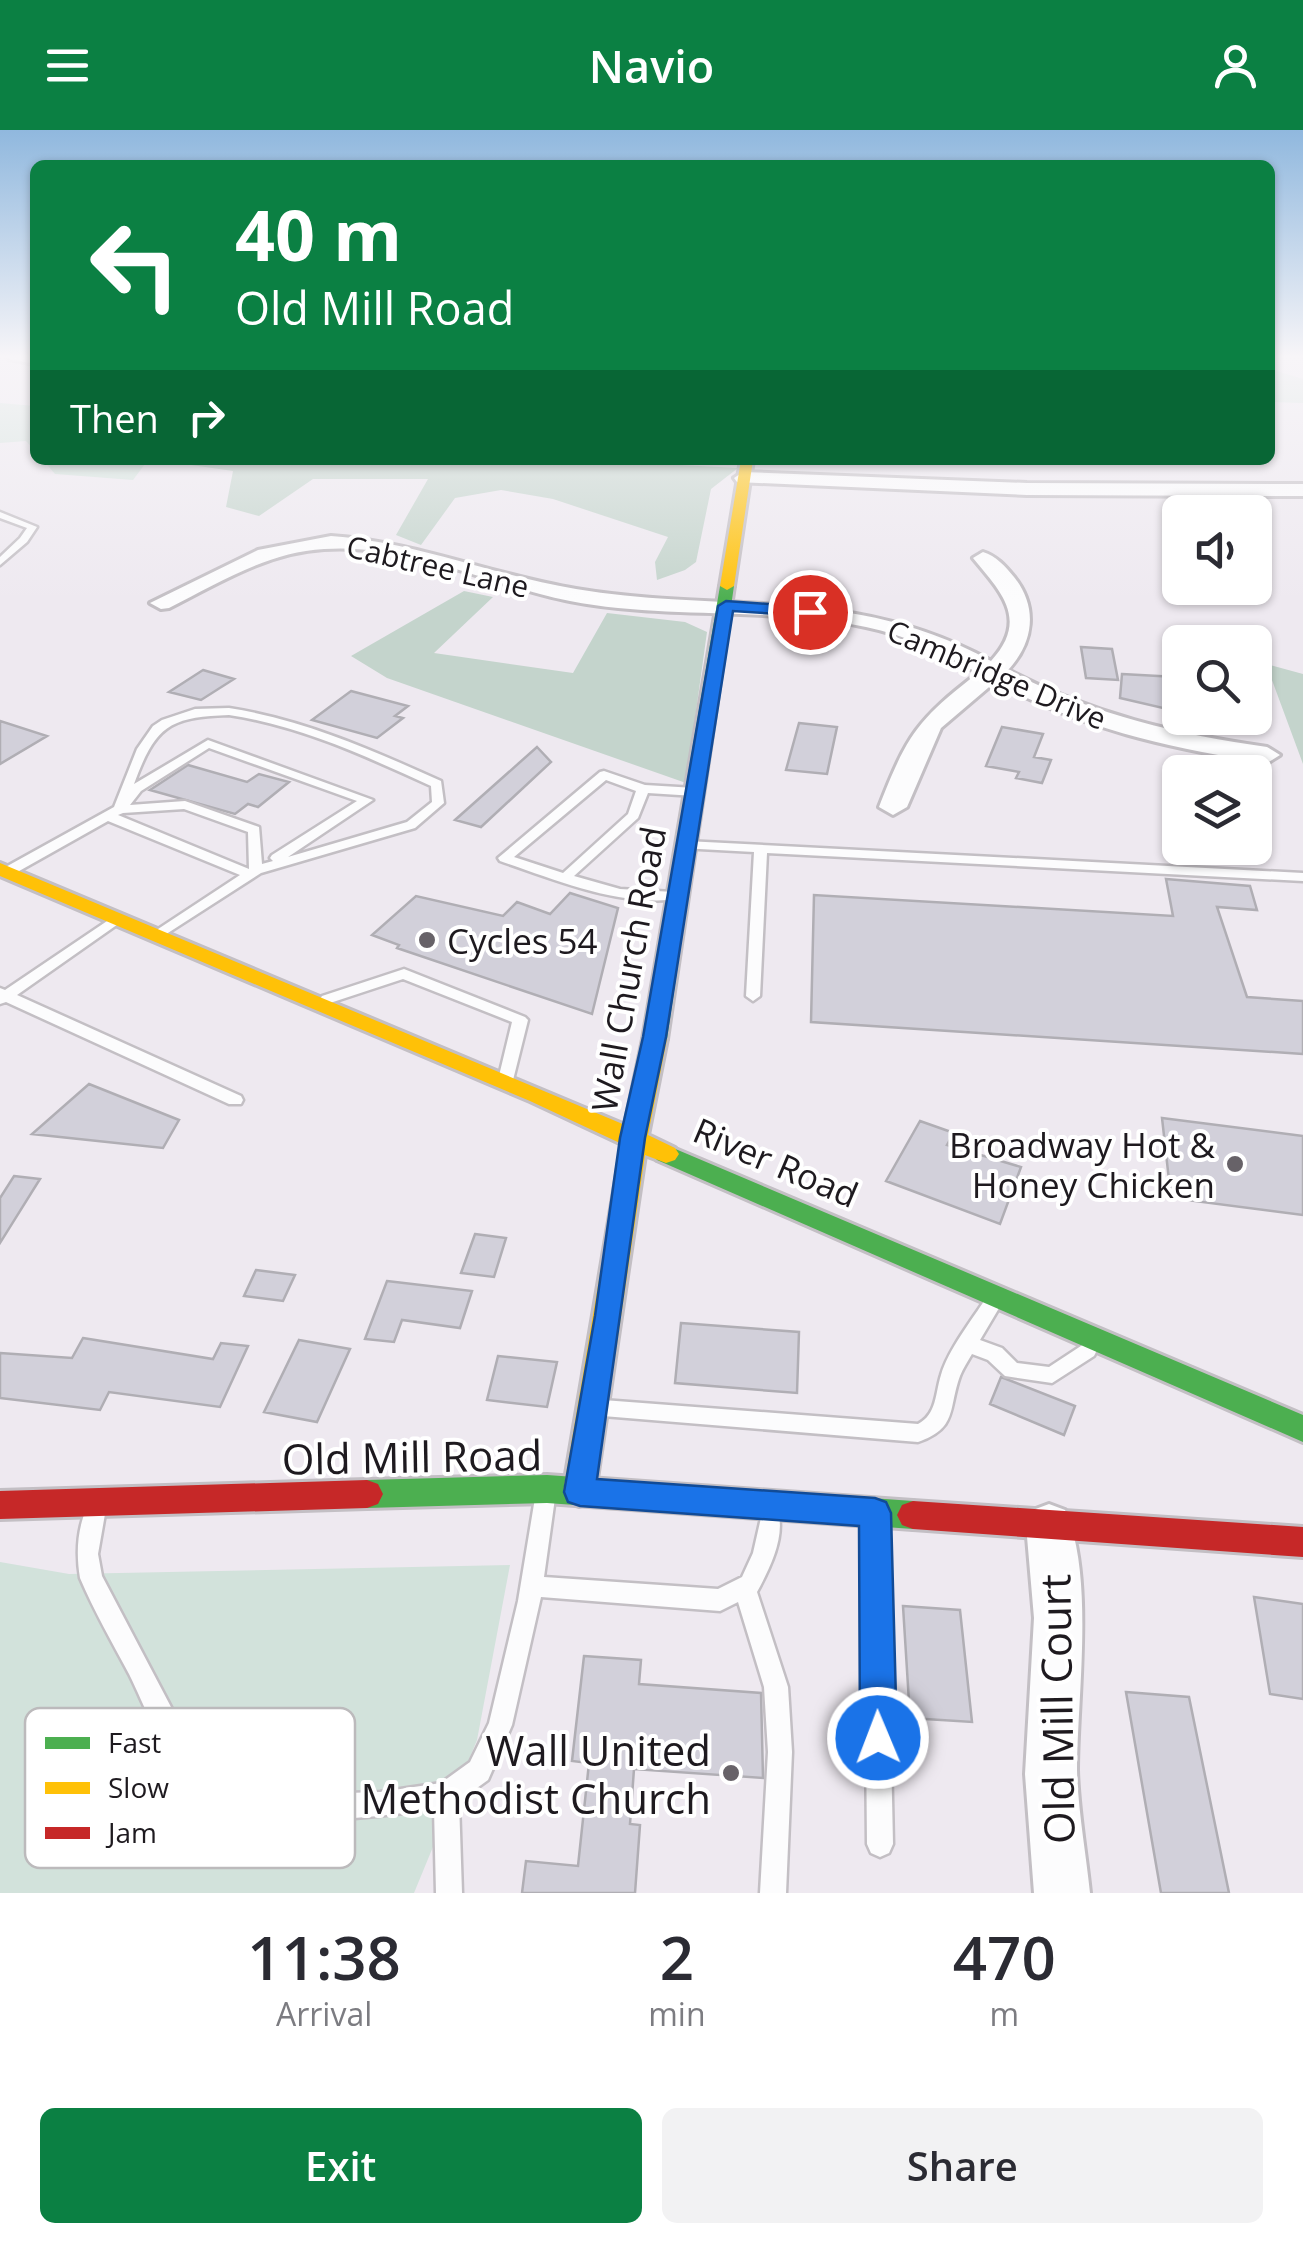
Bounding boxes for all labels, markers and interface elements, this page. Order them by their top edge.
text: Navio [589,35,714,96]
icon: menu [40,38,95,93]
icon: person [1208,38,1263,93]
text: 40 m [235,186,402,282]
icon: left [70,200,200,330]
text: Old Mill Road [235,277,514,338]
icon: right [179,390,234,445]
text: Then [70,392,159,444]
map controls [1162,495,1272,865]
button: sound [1162,495,1272,605]
street label: Cabtree Lane [343,525,533,607]
pin [768,570,853,655]
icon: arrive [783,585,838,640]
street label: Cambridge Drive [881,609,1113,739]
button: search [1162,625,1272,735]
button: layers [1162,755,1272,865]
street label: Wall Church Road [580,823,676,1115]
place label: Cycles 54 [447,917,598,964]
marker: Cycles 54 [416,929,438,951]
street label: River Road [687,1106,865,1218]
place label: Broadway Hot & Honey Chicken [949,1121,1216,1208]
marker: Broadway Hot & Honey Chicken [1224,1153,1246,1175]
street label: Old Mill Road [281,1425,543,1487]
street label: Old Mill Court [1025,1574,1087,1844]
position arrow [826,1686,930,1790]
legend [25,1708,355,1868]
place label: Wall United Methodist Church [360,1721,711,1826]
text: Fast [108,1723,161,1761]
marker: Wall United Methodist Church [720,1762,742,1784]
text: Slow [108,1768,169,1806]
text: Jam [105,1813,157,1851]
text: 11:38 [247,1916,401,1998]
text: 2 [660,1916,694,1998]
text: 470 [953,1916,1056,1998]
text: Arrival [276,1992,372,2035]
text: min [648,1992,706,2035]
text: m [989,1992,1019,2035]
button: Exit [40,2108,642,2223]
button: Share [662,2108,1263,2223]

